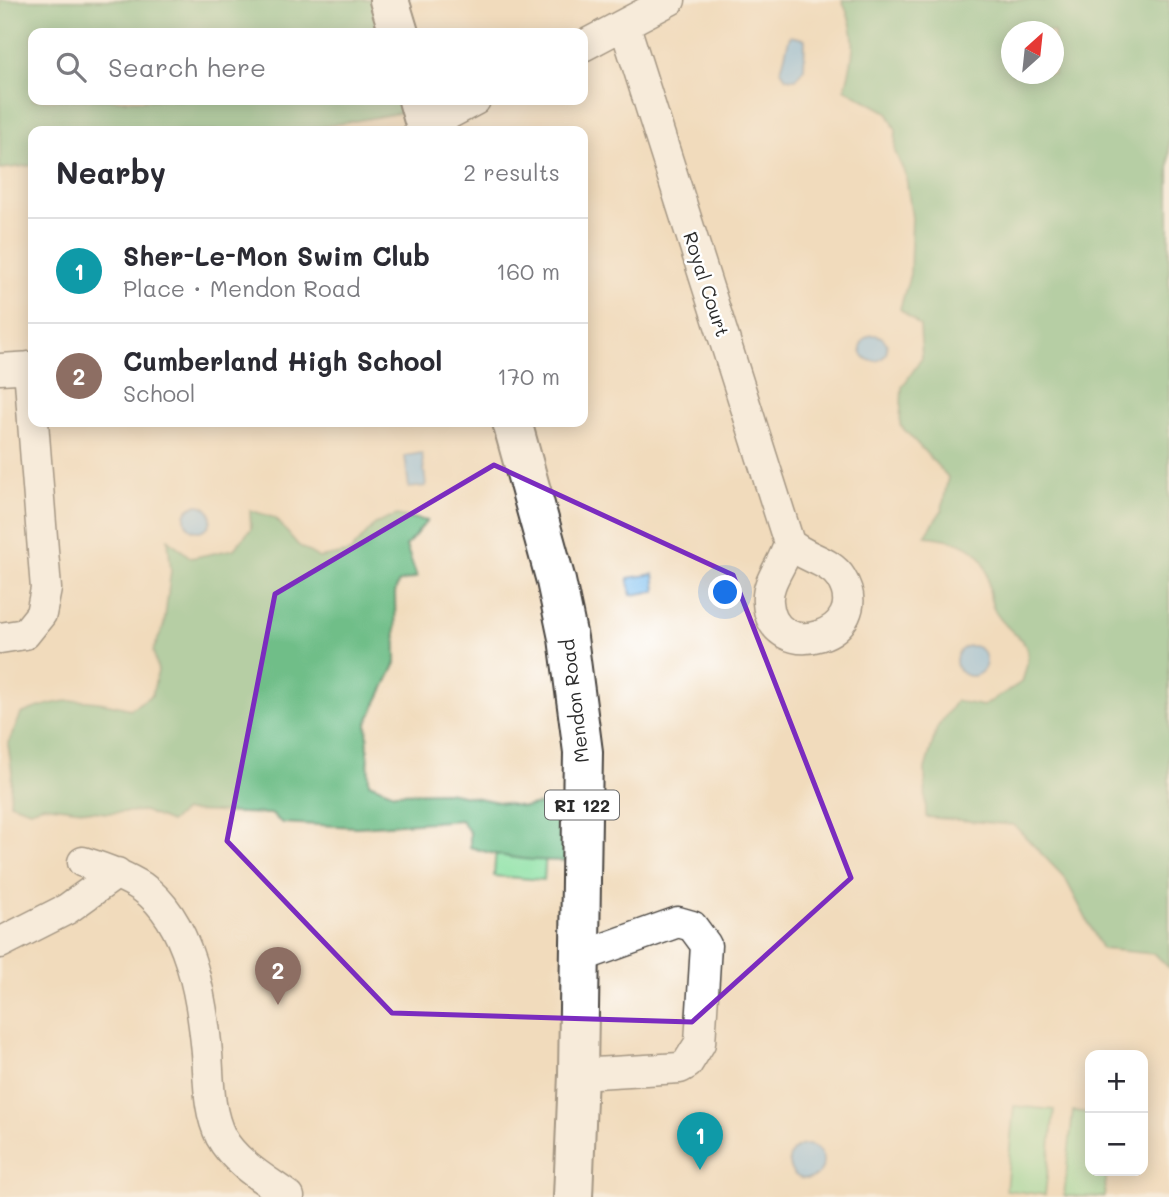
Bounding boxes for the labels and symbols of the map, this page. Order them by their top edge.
north arrow [1001,21,1064,84]
street label: Royal Court [678,228,736,340]
your location [708,575,742,609]
street label: Mendon Road [554,638,594,764]
road number: RI 122 [545,790,619,820]
pin: 2 [255,947,301,1005]
pin: 1 [677,1112,723,1170]

